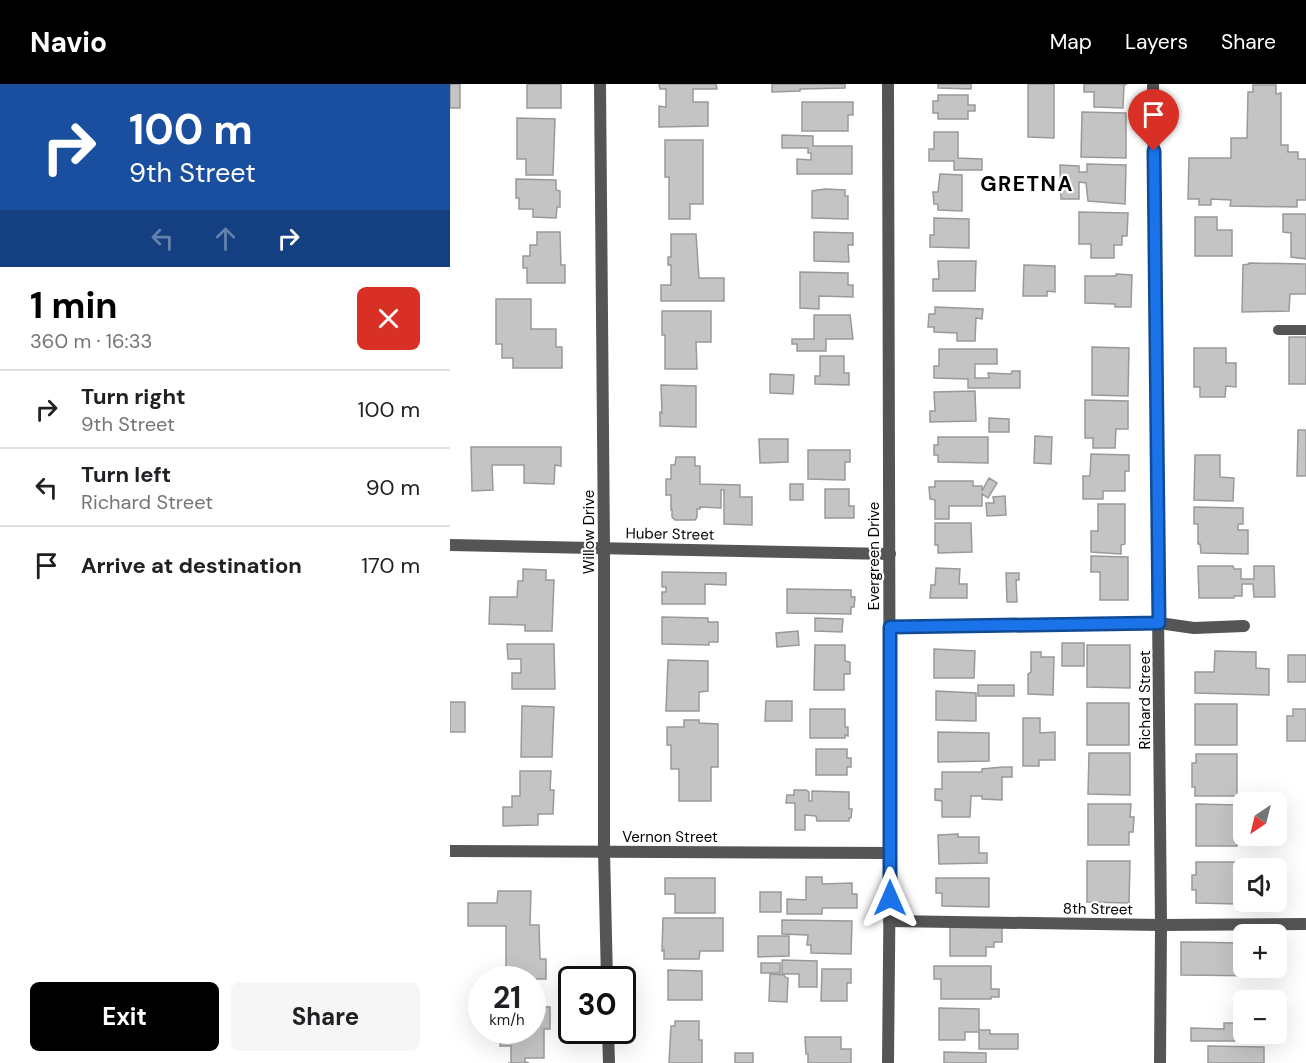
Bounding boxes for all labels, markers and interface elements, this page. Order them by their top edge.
text: Navio [30,24,107,61]
text: Map [1050,28,1092,56]
text: Layers [1125,28,1188,56]
text: Share [1221,28,1276,56]
pin [1128,89,1179,151]
icon: arrive [1137,98,1170,131]
text: 100 m [129,102,253,157]
icon: right [30,108,108,186]
text: 9th Street [129,155,256,190]
district label: GRETNA [980,170,1074,198]
icon: left [146,222,179,255]
icon: ahead [209,222,242,255]
icon: right [272,222,305,255]
text: 1 min [30,282,118,329]
button: close [357,287,420,350]
text: 360 m · 16:33 [30,328,152,354]
text: Turn right [81,382,186,411]
icon: right [30,393,63,426]
text: 100 m [358,395,420,424]
text: 9th Street [81,411,175,437]
text: Turn left [81,460,171,489]
icon: left [30,471,63,504]
text: 90 m [366,473,420,502]
text: Richard Street [81,489,213,515]
street label: Willow Drive [579,490,599,574]
street label: Evergreen Drive [864,502,884,610]
street label: Huber Street [625,523,715,545]
icon: arrive [30,549,63,582]
text: Arrive at destination [81,551,302,580]
text: 170 m [361,551,420,580]
street label: Richard Street [1135,650,1155,750]
north arrow [1233,792,1287,846]
map controls [1233,792,1287,1044]
street label: Vernon Street [622,827,718,847]
button: sound [1233,858,1287,912]
position arrow [858,866,922,930]
street label: 8th Street [1063,898,1133,920]
button: + [1233,924,1287,978]
speed limit sign: 30 [558,966,636,1044]
text: 21 [493,978,521,1017]
button: Exit [30,982,219,1051]
button: Share [231,982,420,1051]
button: − [1233,990,1287,1044]
text: km/h [489,1010,525,1030]

